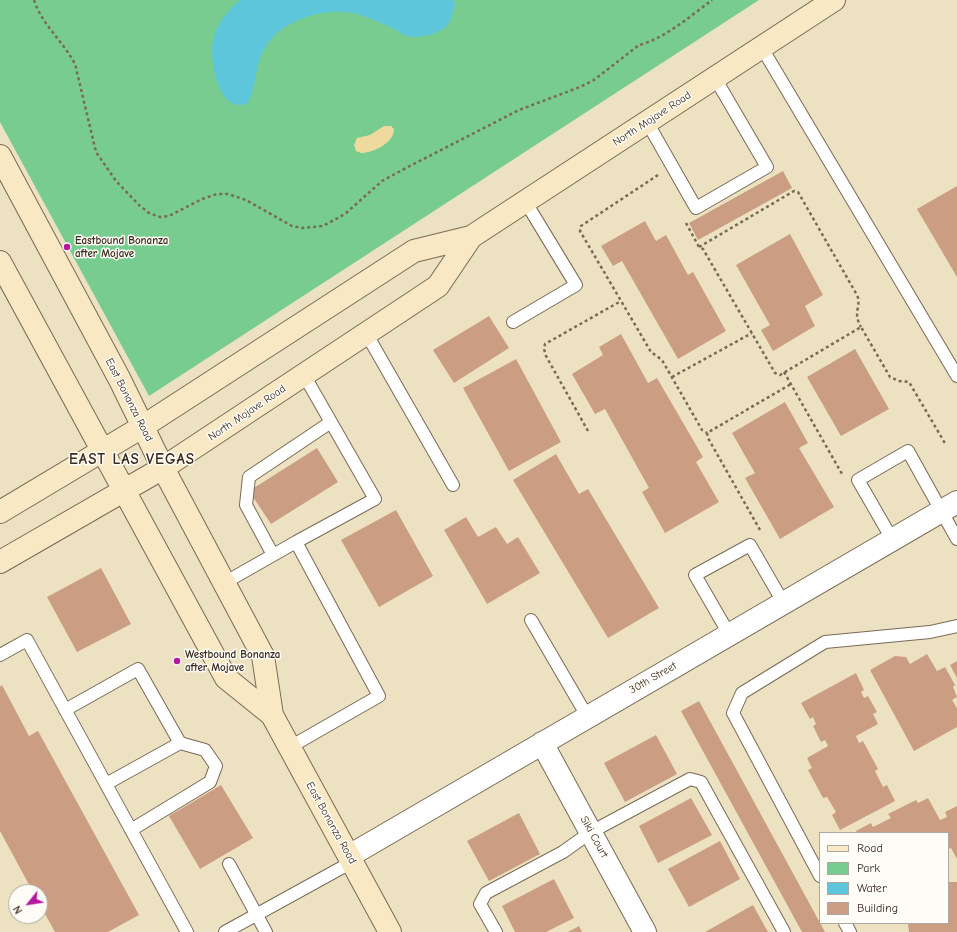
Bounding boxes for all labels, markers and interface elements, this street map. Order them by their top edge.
street label: North Mojave Road [610,89,694,149]
place label: Eastbound Bonanza after Mojave [75,234,168,260]
marker: Eastbound Bonanza after Mojave [62,242,72,252]
street label: East Bonanza Road [102,356,156,444]
street label: North Mojave Road [206,382,288,444]
district label: EAST LAS VEGAS [69,451,195,469]
place label: Westbound Bonanza after Mojave [185,648,280,674]
marker: Westbound Bonanza after Mojave [172,656,182,666]
street label: 30th Street [627,659,679,697]
street label: East Bonanza Road [303,780,359,866]
street label: Siki Court [577,814,611,860]
legend [819,832,949,924]
text: Road [857,841,883,855]
text: Park [857,861,880,875]
text: Water [857,881,887,895]
north arrow [8,884,48,924]
text: Building [857,901,898,915]
text: N [11,903,25,916]

